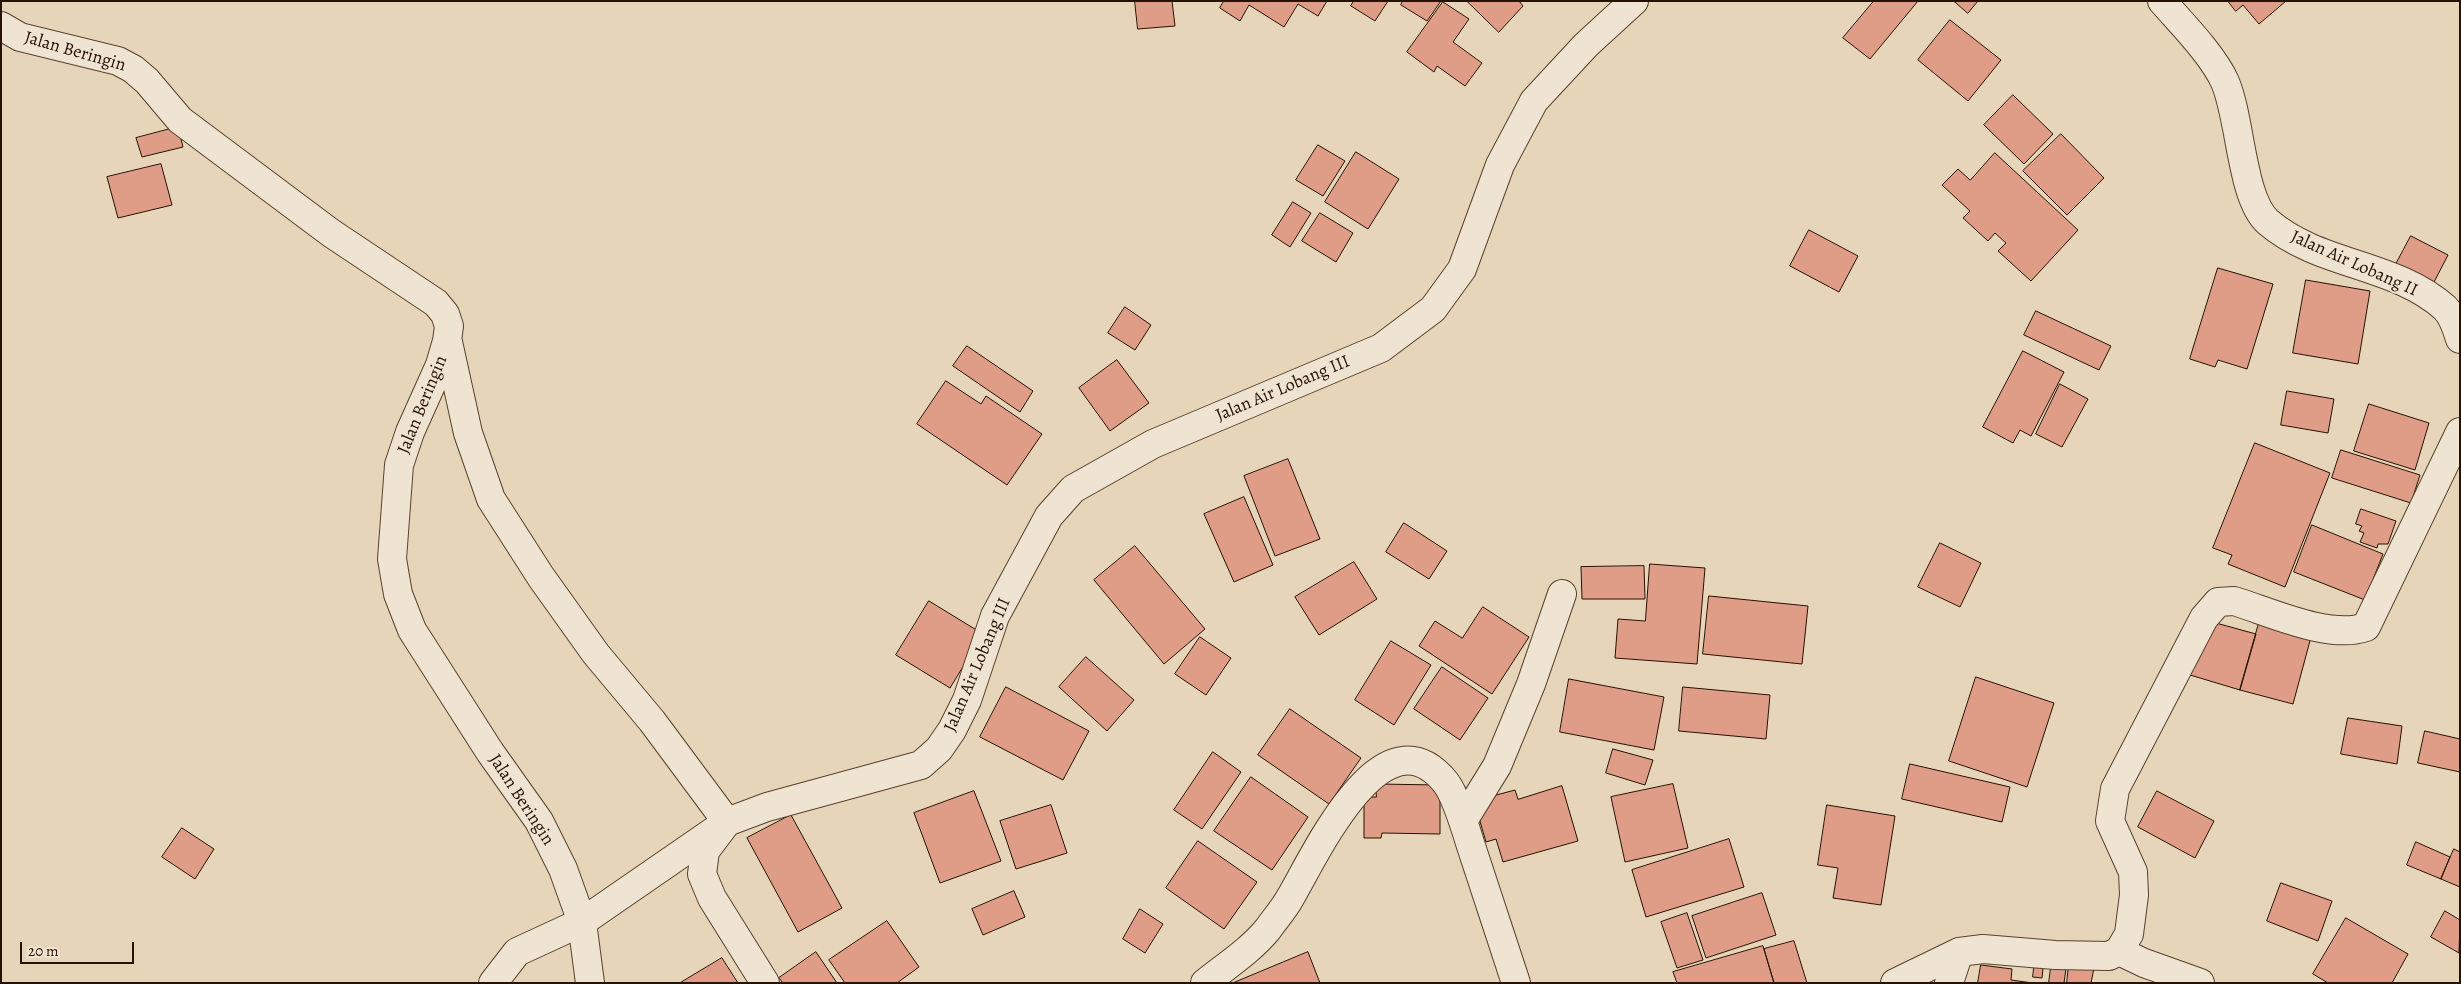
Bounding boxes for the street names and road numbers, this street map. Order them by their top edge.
street label: Jalan Beringin [22,27,128,77]
street label: Jalan Air Lobang II [2287,226,2421,302]
street label: Jalan Air Lobang III [1213,351,1353,427]
street label: Jalan Beringin [393,353,453,457]
street label: Jalan Air Lobang III [940,595,1016,735]
street label: Jalan Beringin [484,750,558,850]

